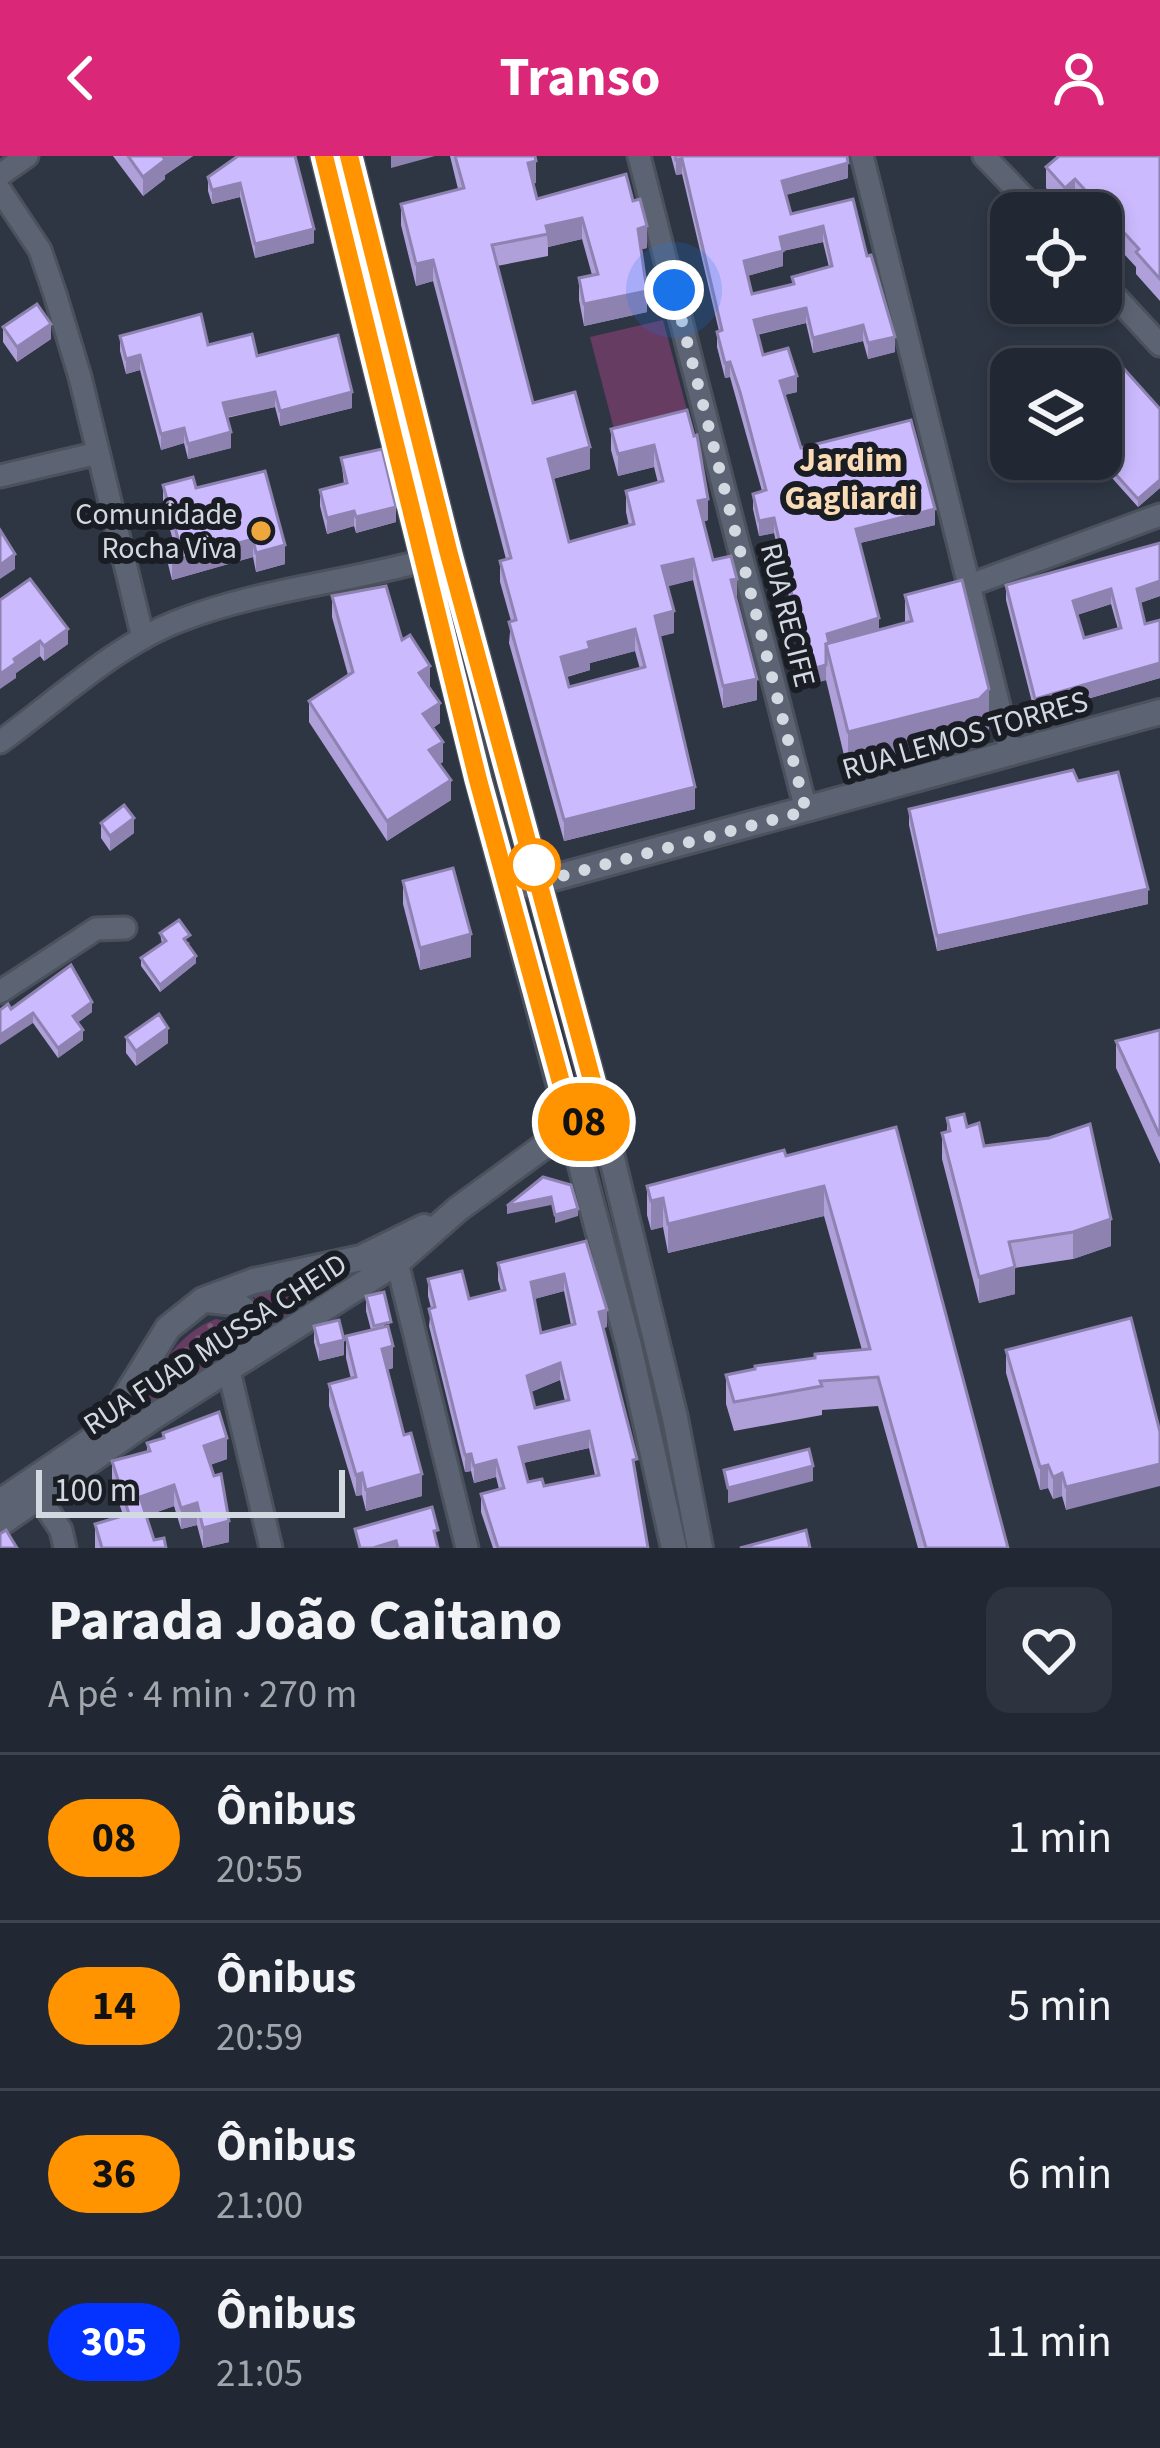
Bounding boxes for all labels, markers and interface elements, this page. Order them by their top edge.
text: Transo [500,40,660,117]
icon: back [48,45,114,111]
icon: person [1046,45,1112,111]
map controls [990,192,1122,480]
button: locate [990,192,1122,324]
your location [644,260,704,320]
button: layers [990,348,1122,480]
district label: Jardim Gagliardi [785,437,917,522]
place label: Comunidade Rocha Viva [75,493,237,570]
marker: Comunidade Rocha Viva [248,518,274,544]
street label: RUA RECIFE [749,539,826,692]
street label: RUA LEMOS TORRES [837,680,1093,791]
unlabelled marker [509,840,559,890]
line badge: 08 [530,1083,638,1161]
text: 08 [562,1092,606,1152]
street label: RUA FUAD MUSSA CHEID [75,1243,355,1446]
scale bar [36,1464,345,1517]
text: 100 m [54,1467,137,1514]
text: Parada João Caitano [48,1581,562,1662]
button: heart [986,1587,1112,1713]
text: A pé · 4 min · 270 m [48,1667,357,1723]
text: Ônibus [216,1778,356,1842]
text: 1 min [1008,1806,1112,1870]
text: 08 [92,1808,136,1868]
text: 20:55 [216,1842,303,1898]
text: Ônibus [216,1946,356,2010]
text: 5 min [1008,1974,1112,2038]
text: 14 [92,1976,136,2036]
text: 20:59 [216,2010,303,2066]
text: Ônibus [216,2114,356,2178]
text: 6 min [1008,2142,1112,2206]
text: 36 [92,2144,136,2204]
text: 21:00 [216,2178,303,2234]
text: Ônibus [216,2282,356,2346]
text: 11 min [985,2310,1112,2374]
text: 305 [81,2312,147,2372]
text: 21:05 [216,2346,303,2402]

